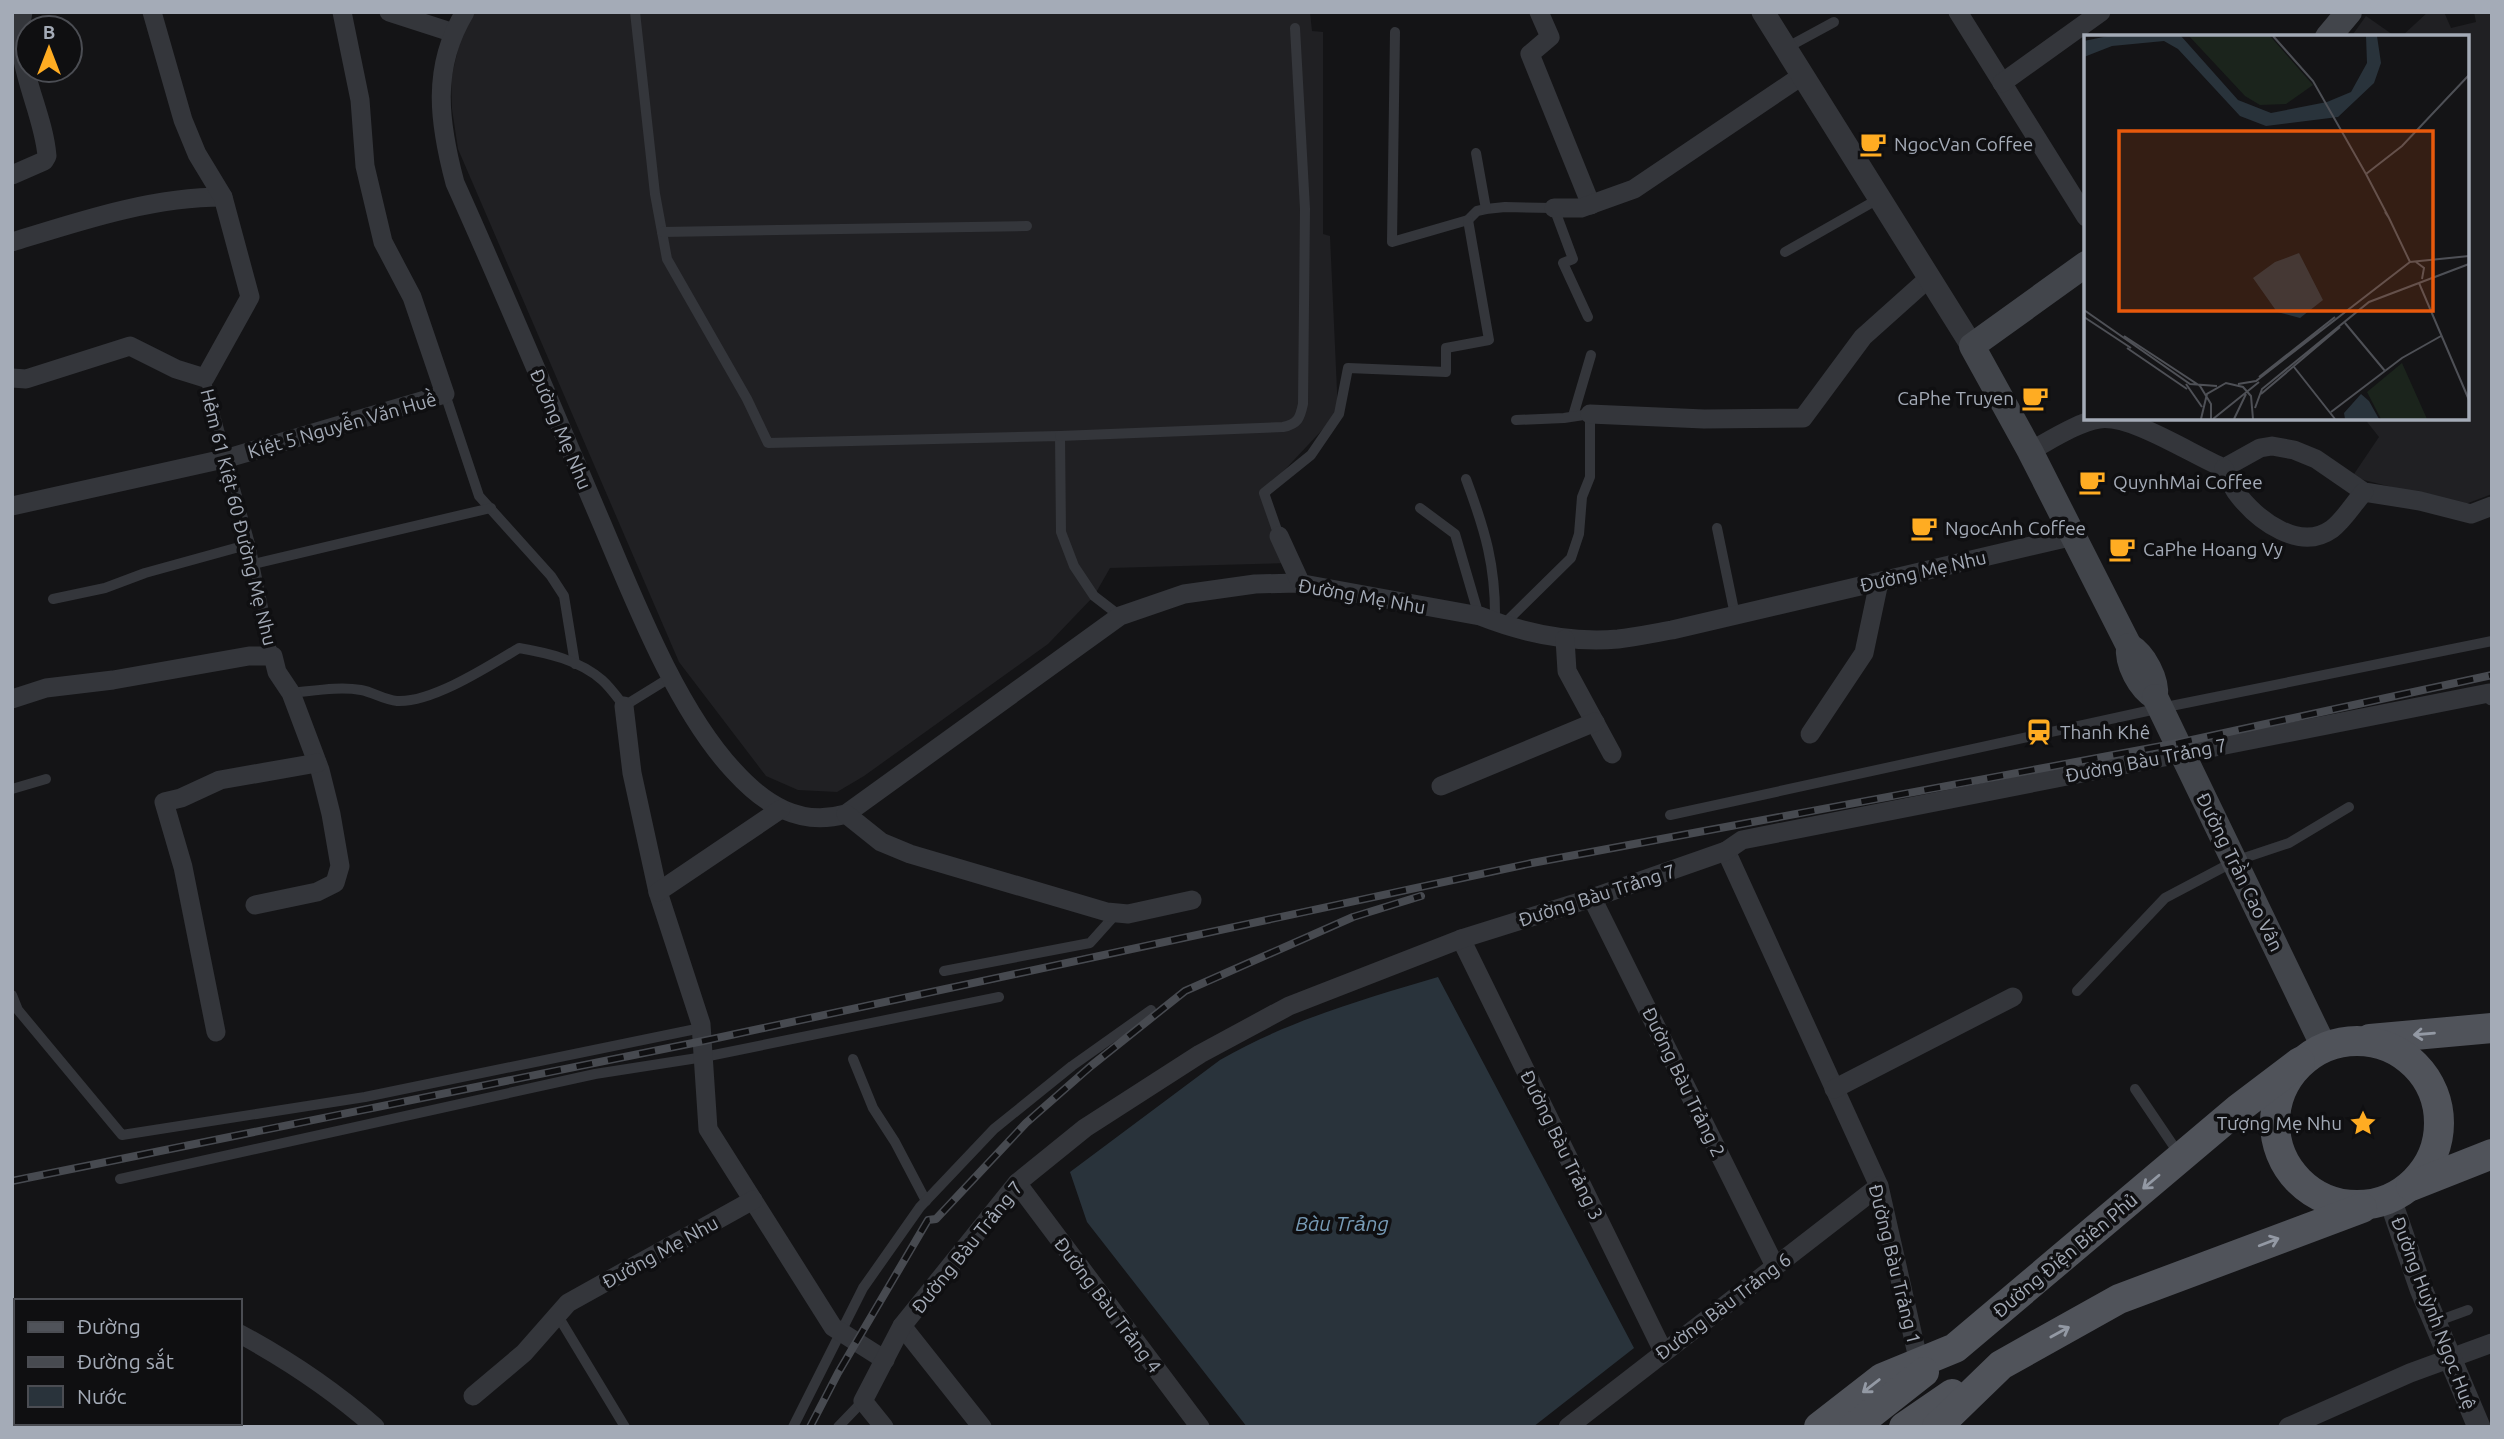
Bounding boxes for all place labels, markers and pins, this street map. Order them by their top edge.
cafe icon: NgocVan Coffee [1858,129,1888,159]
place label: NgocVan Coffee [1894,133,2033,155]
cafe icon: CaPhe Truyen [2020,383,2050,413]
place label: CaPhe Truyen [1897,387,2014,409]
cafe icon: QuynhMai Coffee [2077,467,2107,497]
place label: QuynhMai Coffee [2113,471,2263,493]
cafe icon: NgocAnh Coffee [1909,513,1939,543]
place label: NgocAnh Coffee [1945,517,2086,539]
cafe icon: CaPhe Hoang Vy [2107,534,2137,564]
place label: CaPhe Hoang Vy [2143,538,2283,560]
station icon: Thanh Khê [2024,717,2054,747]
place label: Thanh Khê [2060,721,2150,743]
place icon: Tượng Mẹ Nhu [2348,1108,2378,1138]
place label: Tượng Mẹ Nhu [2217,1112,2342,1134]

